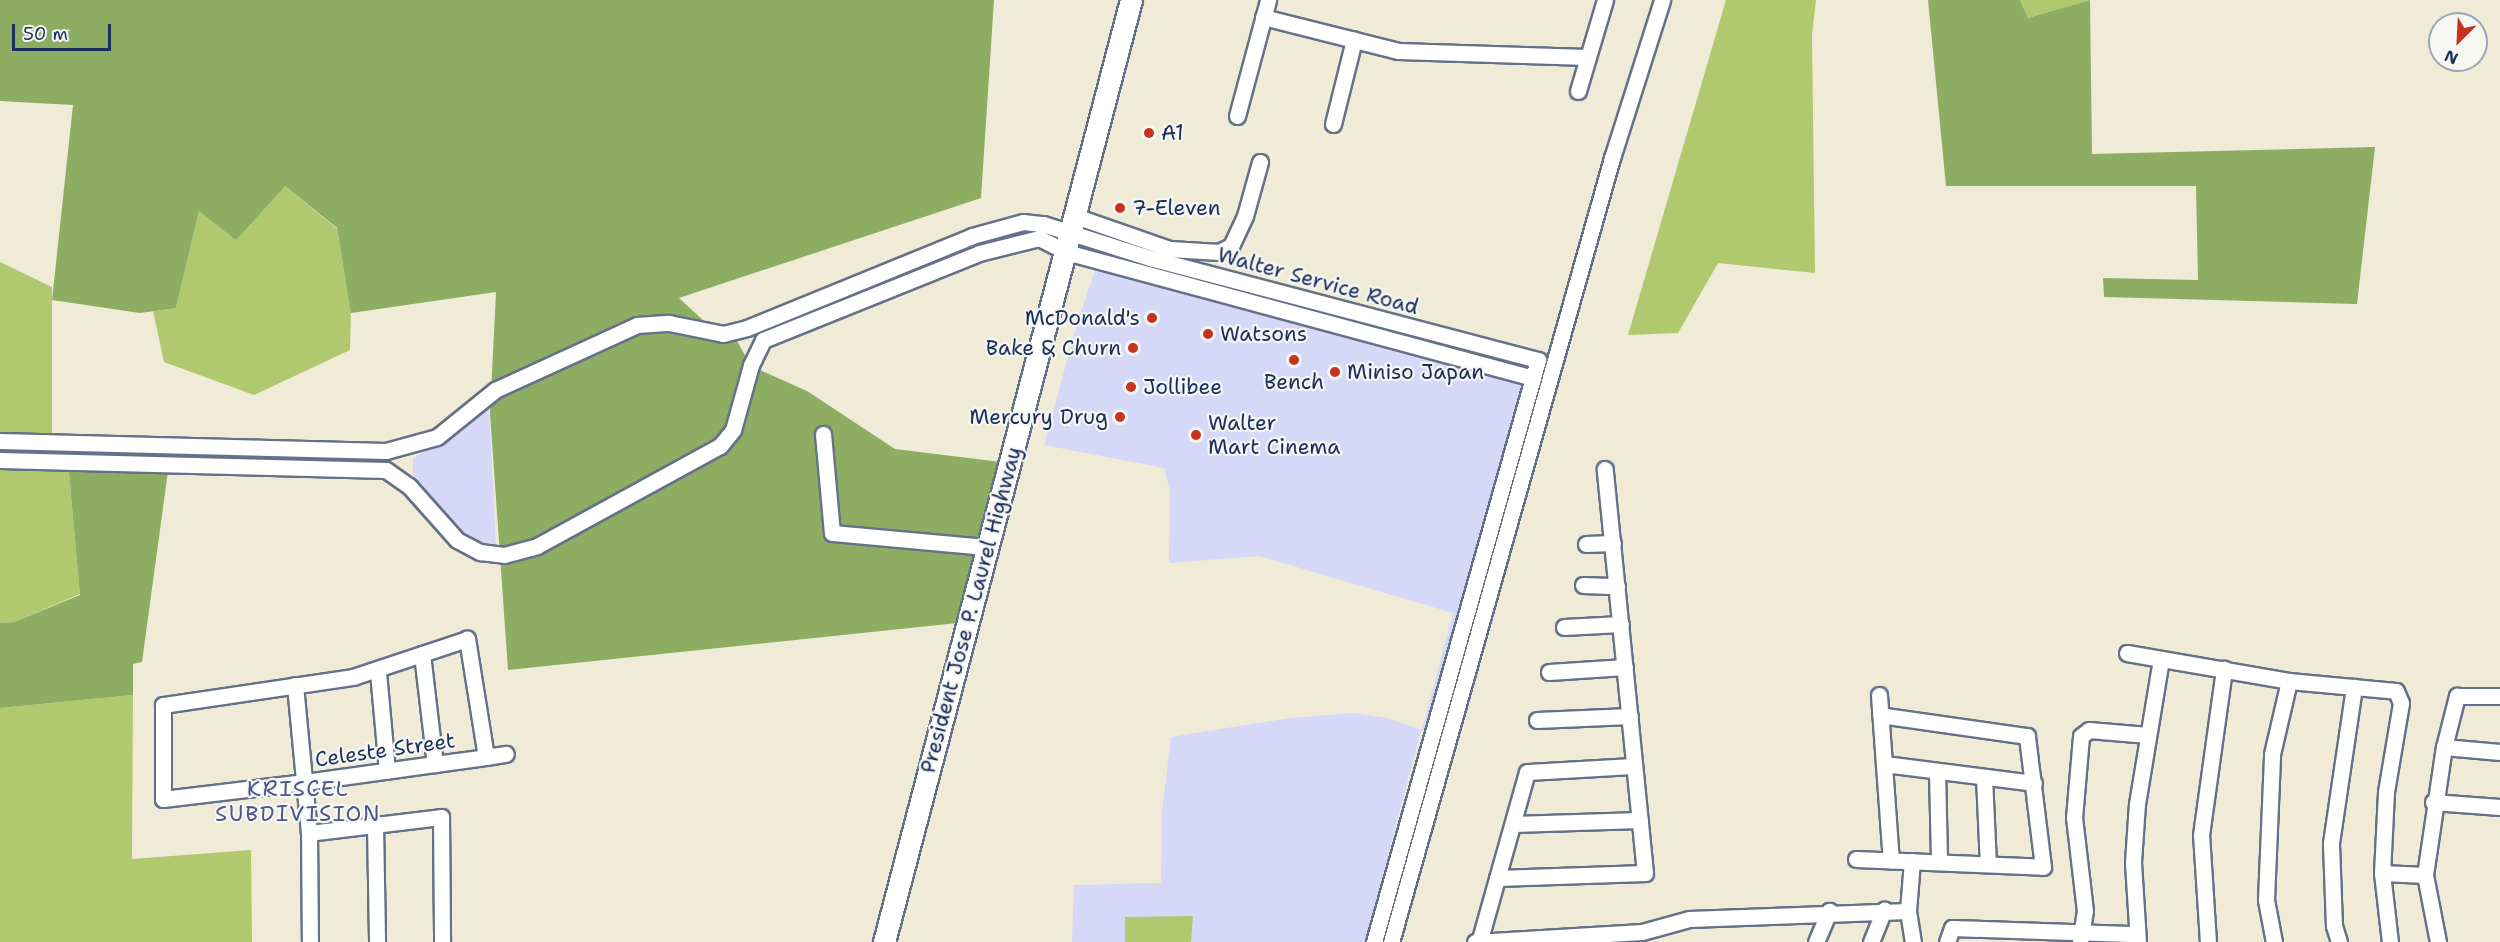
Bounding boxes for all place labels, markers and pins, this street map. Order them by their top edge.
place label: A1 [1161,120,1184,146]
marker: A1 [1142,126,1156,140]
place label: 7-Eleven [1132,195,1221,221]
marker: 7-Eleven [1113,201,1127,215]
place label: McDonald's [1025,305,1140,331]
marker: McDonald's [1145,311,1159,325]
place label: Watsons [1220,321,1307,347]
marker: Watsons [1201,327,1215,341]
place label: Bake & Churn [986,335,1121,361]
marker: Bake & Churn [1126,341,1140,355]
marker: Bench [1287,353,1301,367]
place label: Miniso Japan [1347,359,1484,385]
marker: Miniso Japan [1328,365,1342,379]
place label: Bench [1264,369,1324,395]
place label: Jollibee [1143,374,1222,400]
marker: Jollibee [1124,380,1138,394]
place label: Mercury Drug [969,404,1108,430]
marker: Mercury Drug [1113,410,1127,424]
place label: Walter Mart Cinema [1208,410,1340,460]
marker: Walter Mart Cinema [1189,428,1203,442]

